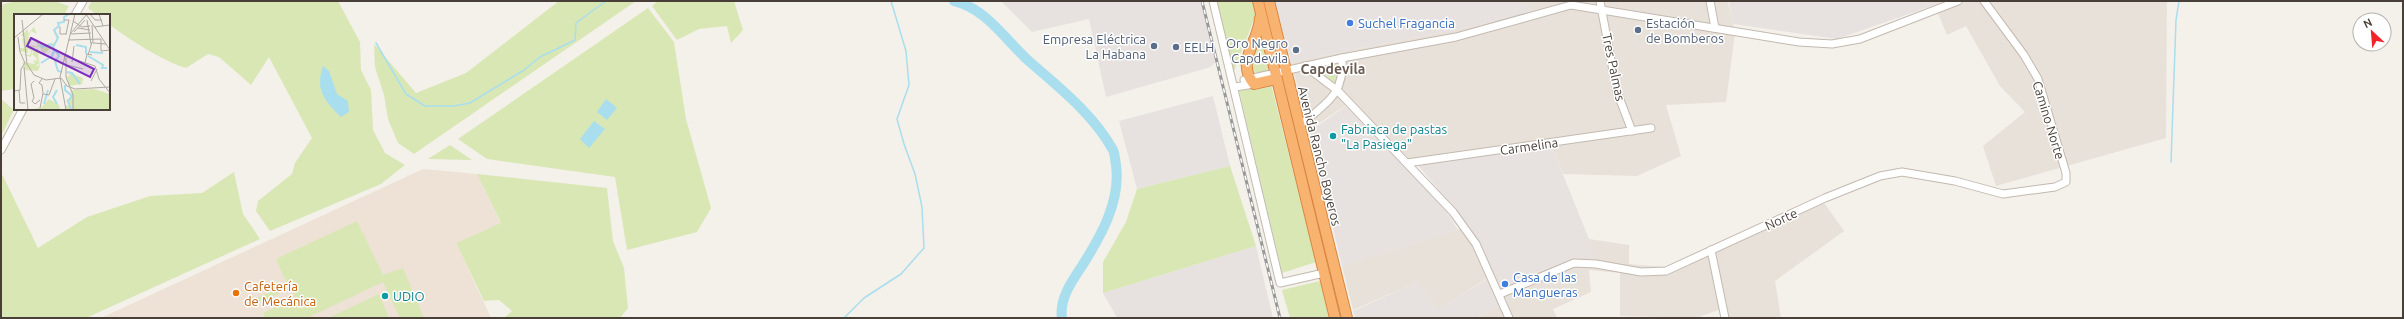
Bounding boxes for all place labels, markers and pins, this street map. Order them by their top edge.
place label: Suchel Fragancia [1358,16,1455,30]
place label: Estación de Bomberos [1646,16,1724,45]
marker: Suchel Fragancia [1345,18,1355,28]
marker: Estación de Bomberos [1633,25,1643,35]
place label: Empresa Eléctrica La Habana [1043,32,1146,61]
place label: Oro Negro Capdevila [1226,36,1288,65]
place label: EELH [1184,40,1214,54]
marker: Empresa Eléctrica La Habana [1149,41,1159,51]
marker: EELH [1171,42,1181,52]
marker: Oro Negro Capdevila [1291,45,1301,55]
place label: Fabriaca de pastas "La Pasiega" [1341,122,1448,151]
marker: Fabriaca de pastas "La Pasiega" [1328,131,1338,141]
place label: Casa de las Mangueras [1513,270,1578,299]
place label: Cafetería de Mecánica [244,279,316,308]
marker: Casa de las Mangueras [1500,279,1510,289]
marker: Cafetería de Mecánica [231,288,241,298]
place label: UDIO [393,289,424,303]
marker: UDIO [380,291,390,301]

